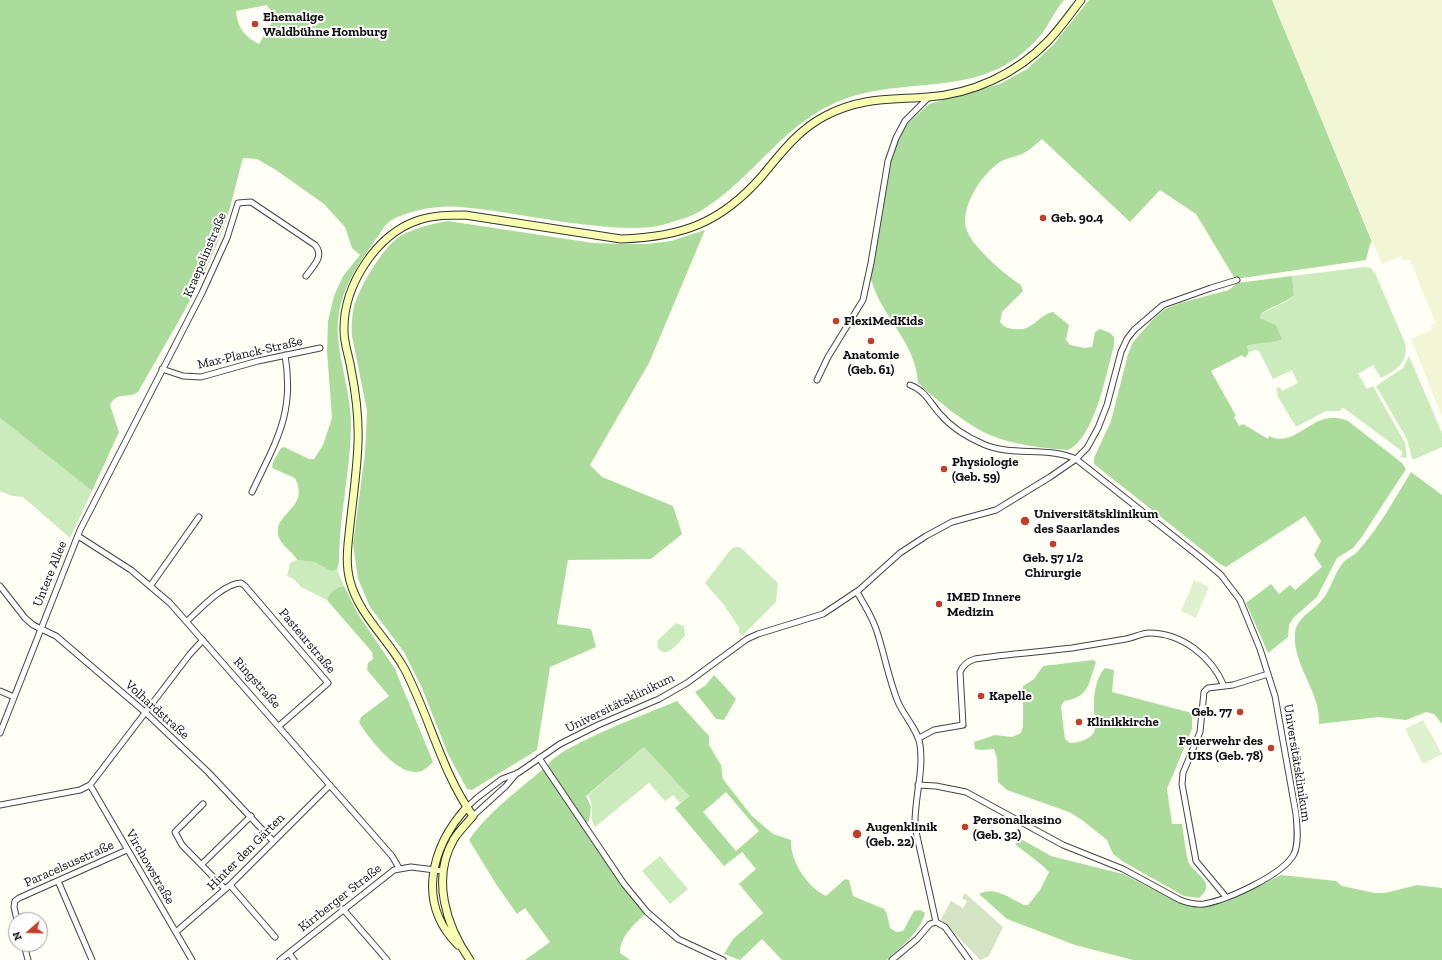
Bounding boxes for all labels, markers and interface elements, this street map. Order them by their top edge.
place label: Ehemalige Waldbühne Homburg [263,9,387,40]
marker: Ehemalige Waldbühne Homburg [250,19,260,29]
street label: Kraepelinstraße [180,210,230,300]
place label: Geb. 90.4 [1051,210,1104,226]
marker: Geb. 90.4 [1038,213,1048,223]
place label: FlexiMedKids [844,313,923,329]
marker: FlexiMedKids [831,316,841,326]
street label: Max-Planck-Straße [196,333,304,373]
marker: Anatomie (Geb. 61) [866,336,876,346]
place label: Anatomie (Geb. 61) [843,347,899,378]
place label: Physiologie (Geb. 59) [952,454,1018,485]
marker: Physiologie (Geb. 59) [939,464,949,474]
place label: Universitätsklinikum des Saarlandes [1034,506,1158,537]
marker: Universitätsklinikum des Saarlandes [1019,515,1031,527]
street label: Untere Allee [30,539,70,609]
marker: Geb. 57 1/2 Chirurgie [1048,539,1058,549]
place label: Geb. 57 1/2 Chirurgie [1023,550,1083,581]
place label: IMED Innere Medizin [947,589,1021,620]
marker: IMED Innere Medizin [934,599,944,609]
street label: Pasteurstraße [275,605,339,677]
street label: Ringstraße [230,654,284,712]
street label: Universitätsklinikum [563,670,677,736]
street label: Volhardstraße [122,677,192,743]
place label: Kapelle [989,688,1032,704]
marker: Kapelle [976,691,986,701]
street label: Universitätsklinikum [1280,703,1314,823]
place label: Geb. 77 [1191,704,1232,720]
marker: Geb. 77 [1235,707,1245,717]
place label: Klinikkirche [1087,714,1159,730]
marker: Klinikkirche [1074,717,1084,727]
place label: Feuerwehr des UKS (Geb. 78) [1179,733,1263,764]
marker: Feuerwehr des UKS (Geb. 78) [1266,743,1276,753]
street label: Hinter den Gärten [204,810,288,894]
place label: Personalkasino (Geb. 32) [973,812,1061,843]
place label: Augenklinik (Geb. 22) [866,819,937,850]
marker: Personalkasino (Geb. 32) [960,822,970,832]
street label: Virchowstraße [122,827,178,907]
marker: Augenklinik (Geb. 22) [851,828,863,840]
street label: Paracelsusstraße [22,837,116,891]
street label: Kirrberger Straße [295,861,385,935]
north arrow [8,912,48,952]
text: N [10,930,25,942]

